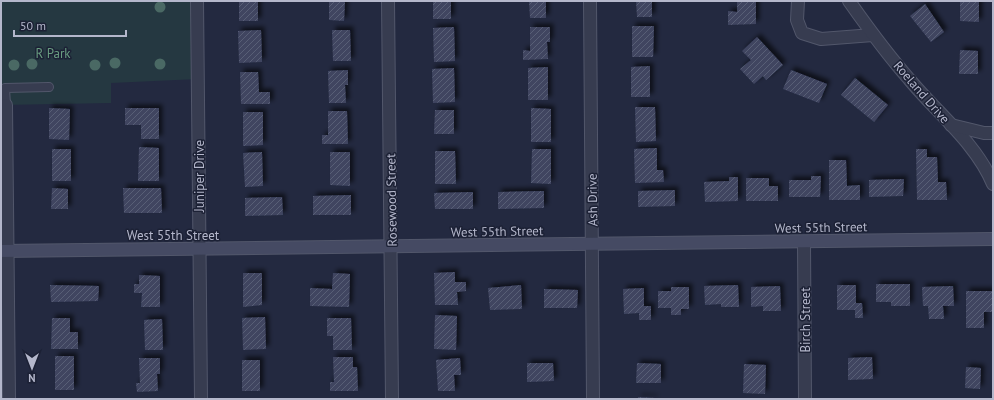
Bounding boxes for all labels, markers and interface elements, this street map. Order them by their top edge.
scale bar [14,12,126,38]
text: 50 m [20,18,46,33]
park label: R Park [35,45,71,62]
street label: Roeland Drive [890,57,954,127]
street label: Juniper Drive [191,140,208,213]
street label: Rosewood Street [382,153,401,247]
street label: Ash Drive [584,173,601,227]
street label: West 55th Street [775,218,868,237]
street label: West 55th Street [451,222,544,241]
street label: West 55th Street [127,227,220,244]
street label: Birch Street [797,287,814,353]
north arrow [12,348,52,388]
text: N [28,371,36,385]

